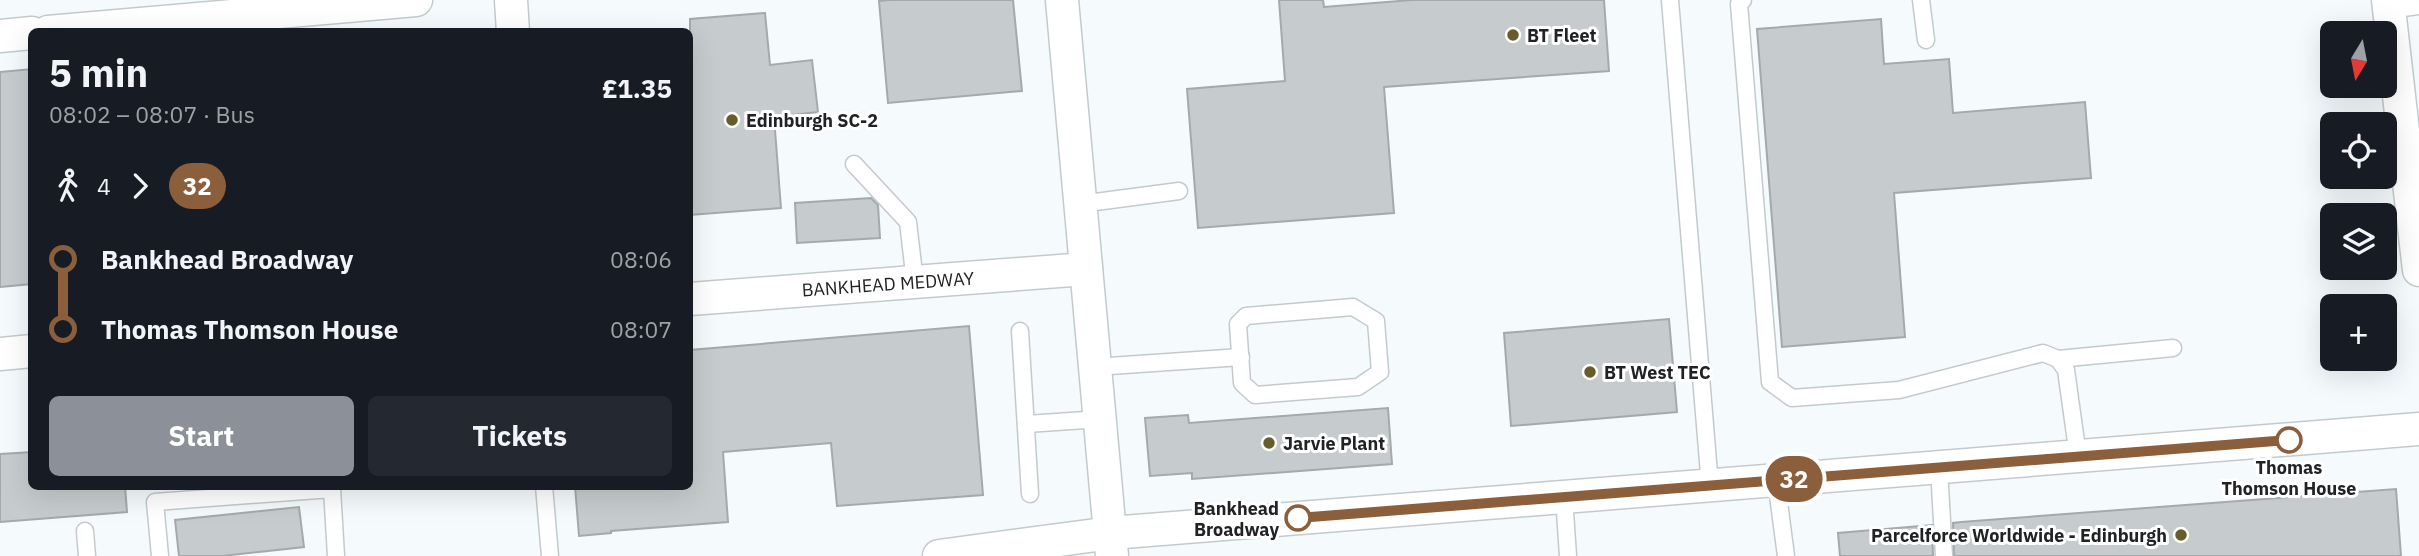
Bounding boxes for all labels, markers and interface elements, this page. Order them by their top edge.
north arrow [2320,21,2398,98]
map controls [2320,21,2397,371]
place label: BT Fleet [1527,24,1597,47]
marker: BT Fleet [1505,27,1521,43]
text: 5 min [49,48,148,97]
text: £1.35 [602,71,672,105]
text: 08:02 – 08:07 · Bus [49,99,255,129]
place label: Edinburgh SC-2 [746,109,878,132]
marker: Edinburgh SC-2 [724,112,740,128]
button: locate [2320,112,2397,189]
icon: walk [49,167,87,205]
icon: forward [121,167,159,205]
text: 32 [183,170,212,202]
text: 4 [97,171,111,201]
button: layers [2320,203,2397,280]
text: Bankhead Broadway [101,242,353,276]
text: 08:06 [610,244,672,274]
street label: BANKHEAD MEDWAY [801,266,975,301]
button: + [2320,294,2397,371]
text: Thomas Thomson House [101,312,398,346]
text: 08:07 [610,314,672,344]
place label: BT West TEC [1604,361,1711,384]
marker: BT West TEC [1582,364,1598,380]
button: Start [49,396,354,476]
button: Tickets [368,396,672,476]
marker: Thomas Thomson House [2276,427,2302,453]
place label: Jarvie Plant [1283,432,1385,455]
marker: Jarvie Plant [1261,435,1277,451]
line badge: 32 [1762,456,1826,502]
place label: Thomas Thomson House [2222,456,2356,500]
text: 32 [1780,463,1808,495]
place label: Bankhead Broadway [1194,497,1279,541]
marker: Bankhead Broadway [1285,505,1311,531]
place label: Parcelforce Worldwide - Edinburgh [1871,524,2167,547]
marker: Parcelforce Worldwide - Edinburgh [2173,527,2189,543]

